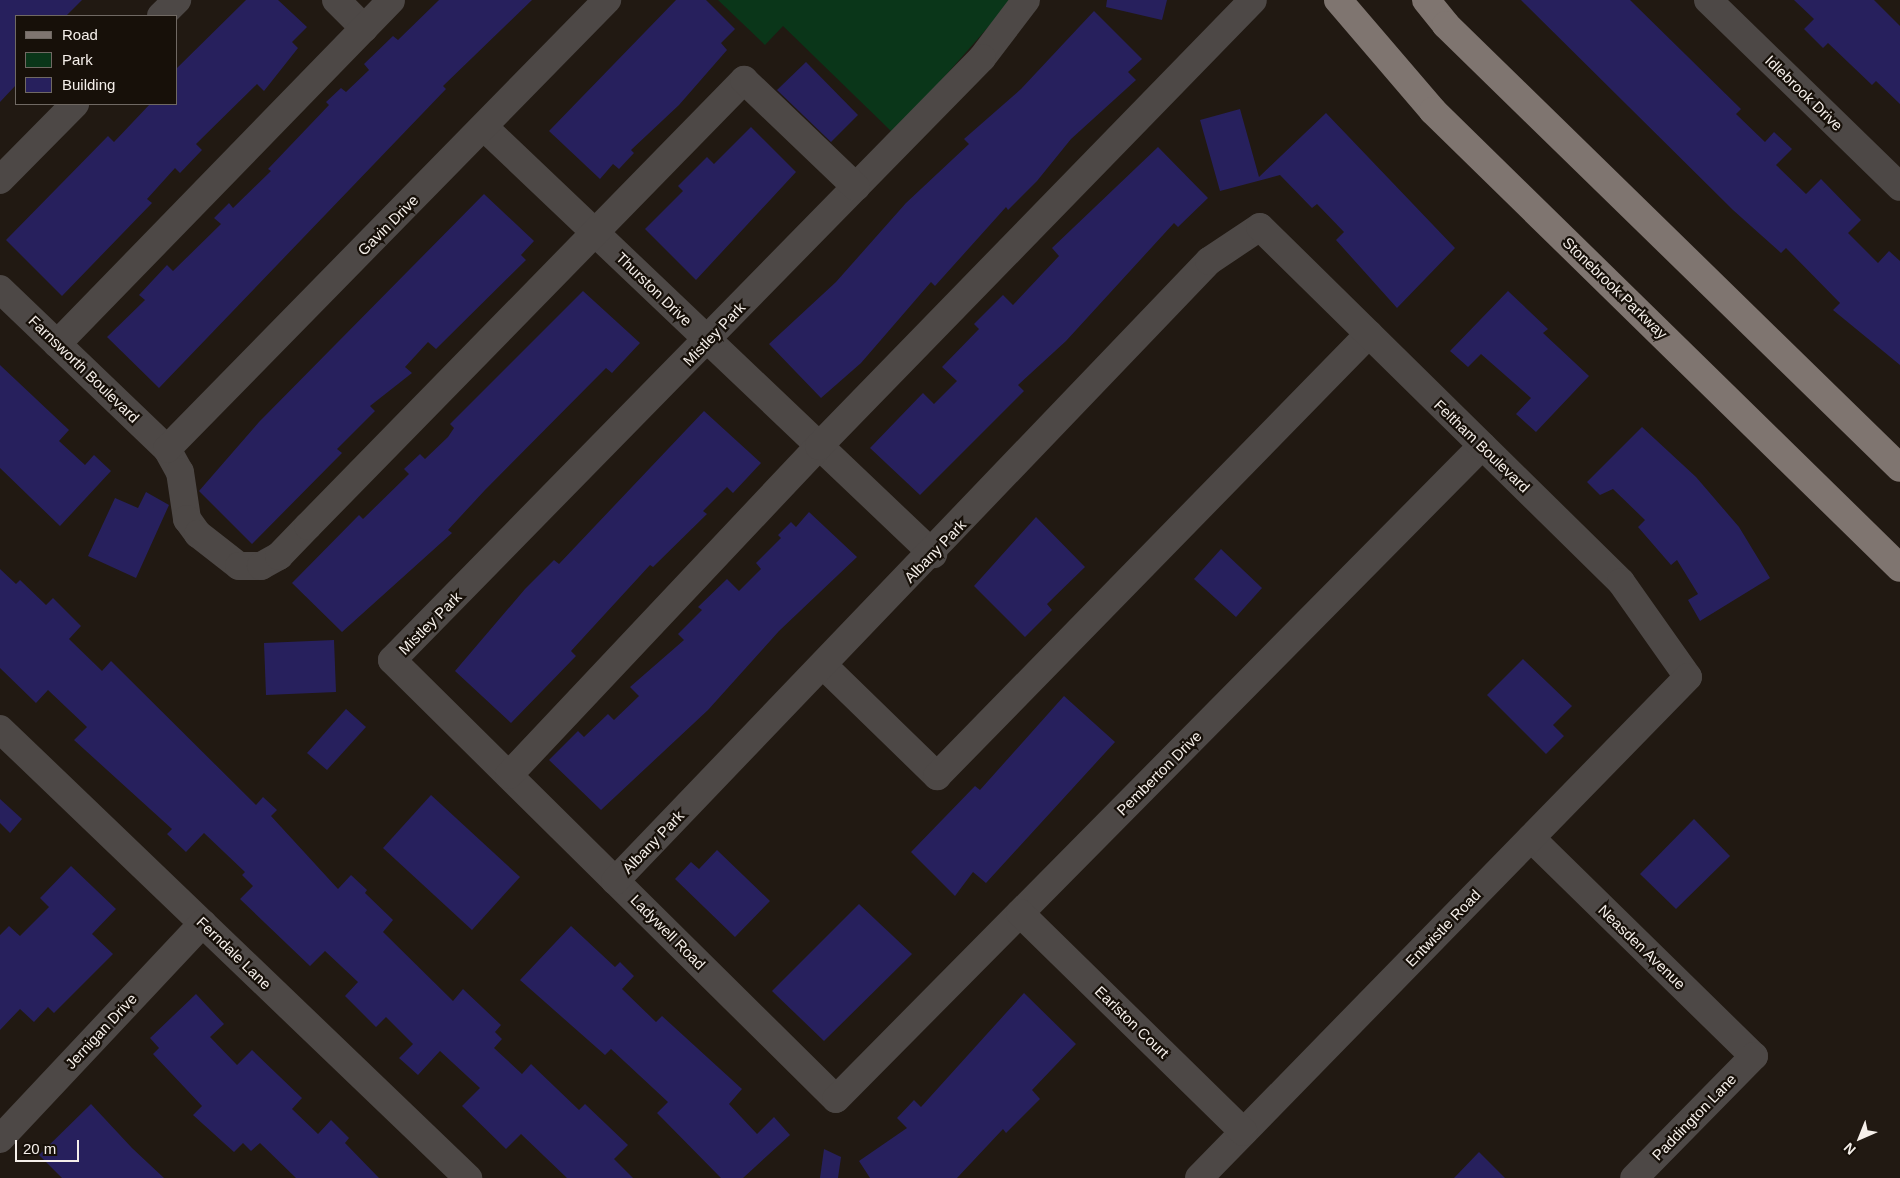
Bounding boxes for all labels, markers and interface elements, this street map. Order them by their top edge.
legend [15,15,178,105]
text: Road [62,26,98,43]
text: Park [62,51,93,68]
street label: Idlebrook Drive [1761,51,1847,135]
text: Building [62,76,115,93]
street label: Gavin Drive [354,191,422,259]
street label: Stonebrook Parkway [1559,233,1671,343]
street label: Thurston Drive [612,248,696,330]
street label: Mistley Park [679,298,749,370]
street label: Farnsworth Boulevard [25,312,143,426]
street label: Feltham Boulevard [1430,396,1534,496]
street label: Albany Park [900,516,970,586]
street label: Mistley Park [395,588,465,658]
street label: Pemberton Drive [1113,727,1205,819]
street label: Albany Park [618,807,688,877]
street label: Entwistle Road [1402,886,1484,970]
street label: Ladywell Road [627,891,709,973]
street label: Neasden Avenue [1594,901,1690,993]
street label: Ferndale Lane [193,913,275,993]
street label: Earlston Court [1091,982,1173,1062]
street label: Jernigan Drive [61,989,141,1073]
street label: Paddington Lane [1648,1070,1740,1164]
north arrow [1835,1113,1885,1163]
scale bar [18,1130,81,1162]
text: 20 m [23,1140,56,1157]
text: N [1840,1140,1859,1158]

